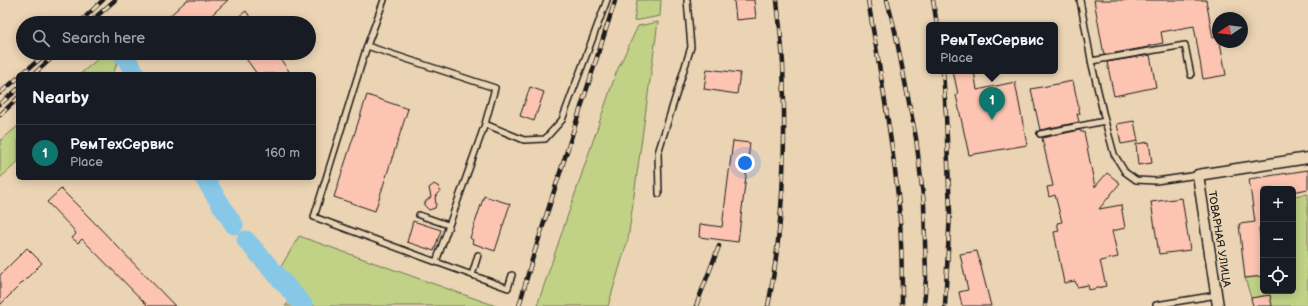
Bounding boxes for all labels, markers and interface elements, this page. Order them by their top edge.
north arrow [1212,12,1248,48]
search box [16,16,316,60]
popup [926,22,1058,74]
icon: search [30,27,52,49]
text: Search here [62,29,145,48]
text: РемТехСервис [940,31,1044,50]
text: Place [940,50,973,66]
pin: 1 [979,87,1005,120]
text: Nearby [32,88,89,108]
text: РемТехСервис [70,135,174,154]
text: 1 [42,145,48,161]
text: 160 m [265,145,300,161]
your location [735,153,755,173]
text: Place [70,154,103,170]
map controls [1260,186,1296,294]
button: + [1260,186,1296,222]
street label: ТОВАРНАЯ УЛИЦА [1205,190,1234,288]
button: − [1260,222,1296,258]
button: locate [1260,258,1296,294]

